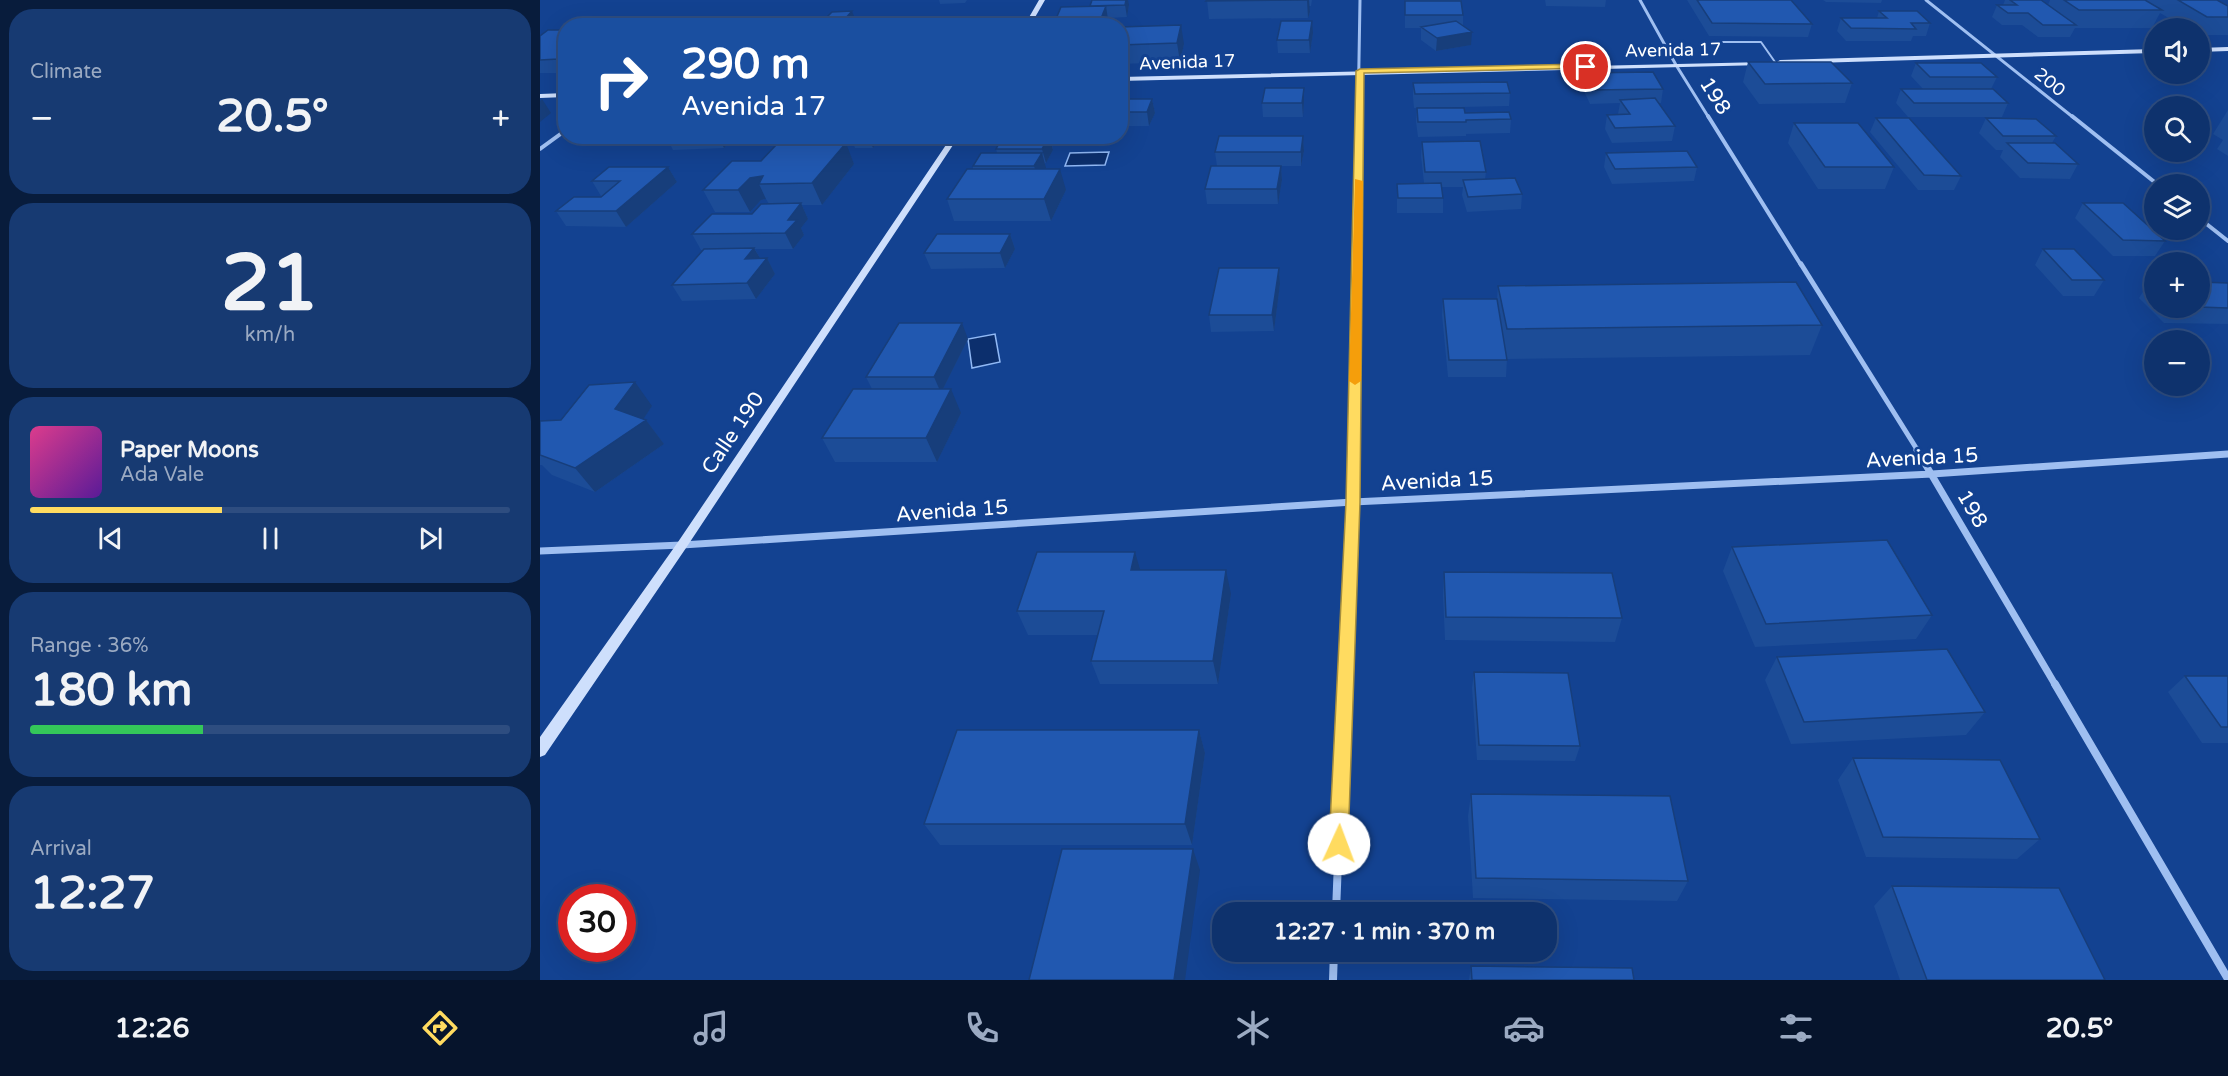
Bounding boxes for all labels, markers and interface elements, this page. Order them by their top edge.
map controls [2144,18,2210,396]
button: sound [2144,18,2210,84]
street label: Avenida 17 [1625,38,1721,62]
text: 290 m [681,39,810,90]
pin [1560,41,1611,92]
icon: right [582,42,660,120]
street label: Avenida 17 [1138,49,1236,75]
icon: arrive [1569,50,1602,83]
text: Climate [30,60,102,84]
street label: 200 [2030,63,2070,101]
street label: 198 [1694,73,1736,119]
text: 20.5° [216,90,329,144]
text: Avenida 17 [681,90,826,123]
button: search [2144,96,2210,162]
text: − [30,99,54,138]
text: + [491,99,510,138]
button: layers [2144,174,2210,240]
text: 21 [221,237,319,331]
button: + [2144,252,2210,318]
text: km/h [245,323,295,347]
button: − [2144,330,2210,396]
street label: Calle 190 [696,387,770,479]
text: Paper Moons [120,437,259,463]
street label: Avenida 15 [1865,443,1979,473]
text: Ada Vale [120,463,204,487]
street label: Avenida 15 [1380,466,1494,496]
street label: 198 [1951,486,1993,532]
street label: Avenida 15 [895,495,1009,527]
icon: previous [94,522,127,555]
icon: pause [254,522,287,555]
icon: next [414,522,447,555]
text: Range · 36% [30,634,149,658]
text: 180 km [30,664,192,718]
position arrow [1307,812,1371,876]
text: Arrival [30,837,92,861]
text: 12:27 [30,867,155,921]
speed limit sign: 30 [558,884,636,962]
text: 12:27 · 1 min · 370 m [1274,919,1495,945]
icon: directions [419,1007,461,1049]
icon: music [690,1007,732,1049]
icon: phone [961,1007,1003,1049]
icon: climate [1232,1007,1274,1049]
icon: car [1503,1007,1545,1049]
icon: filters [1775,1007,1817,1049]
text: 12:26 [115,1012,189,1045]
text: 20.5° [2046,1012,2113,1045]

